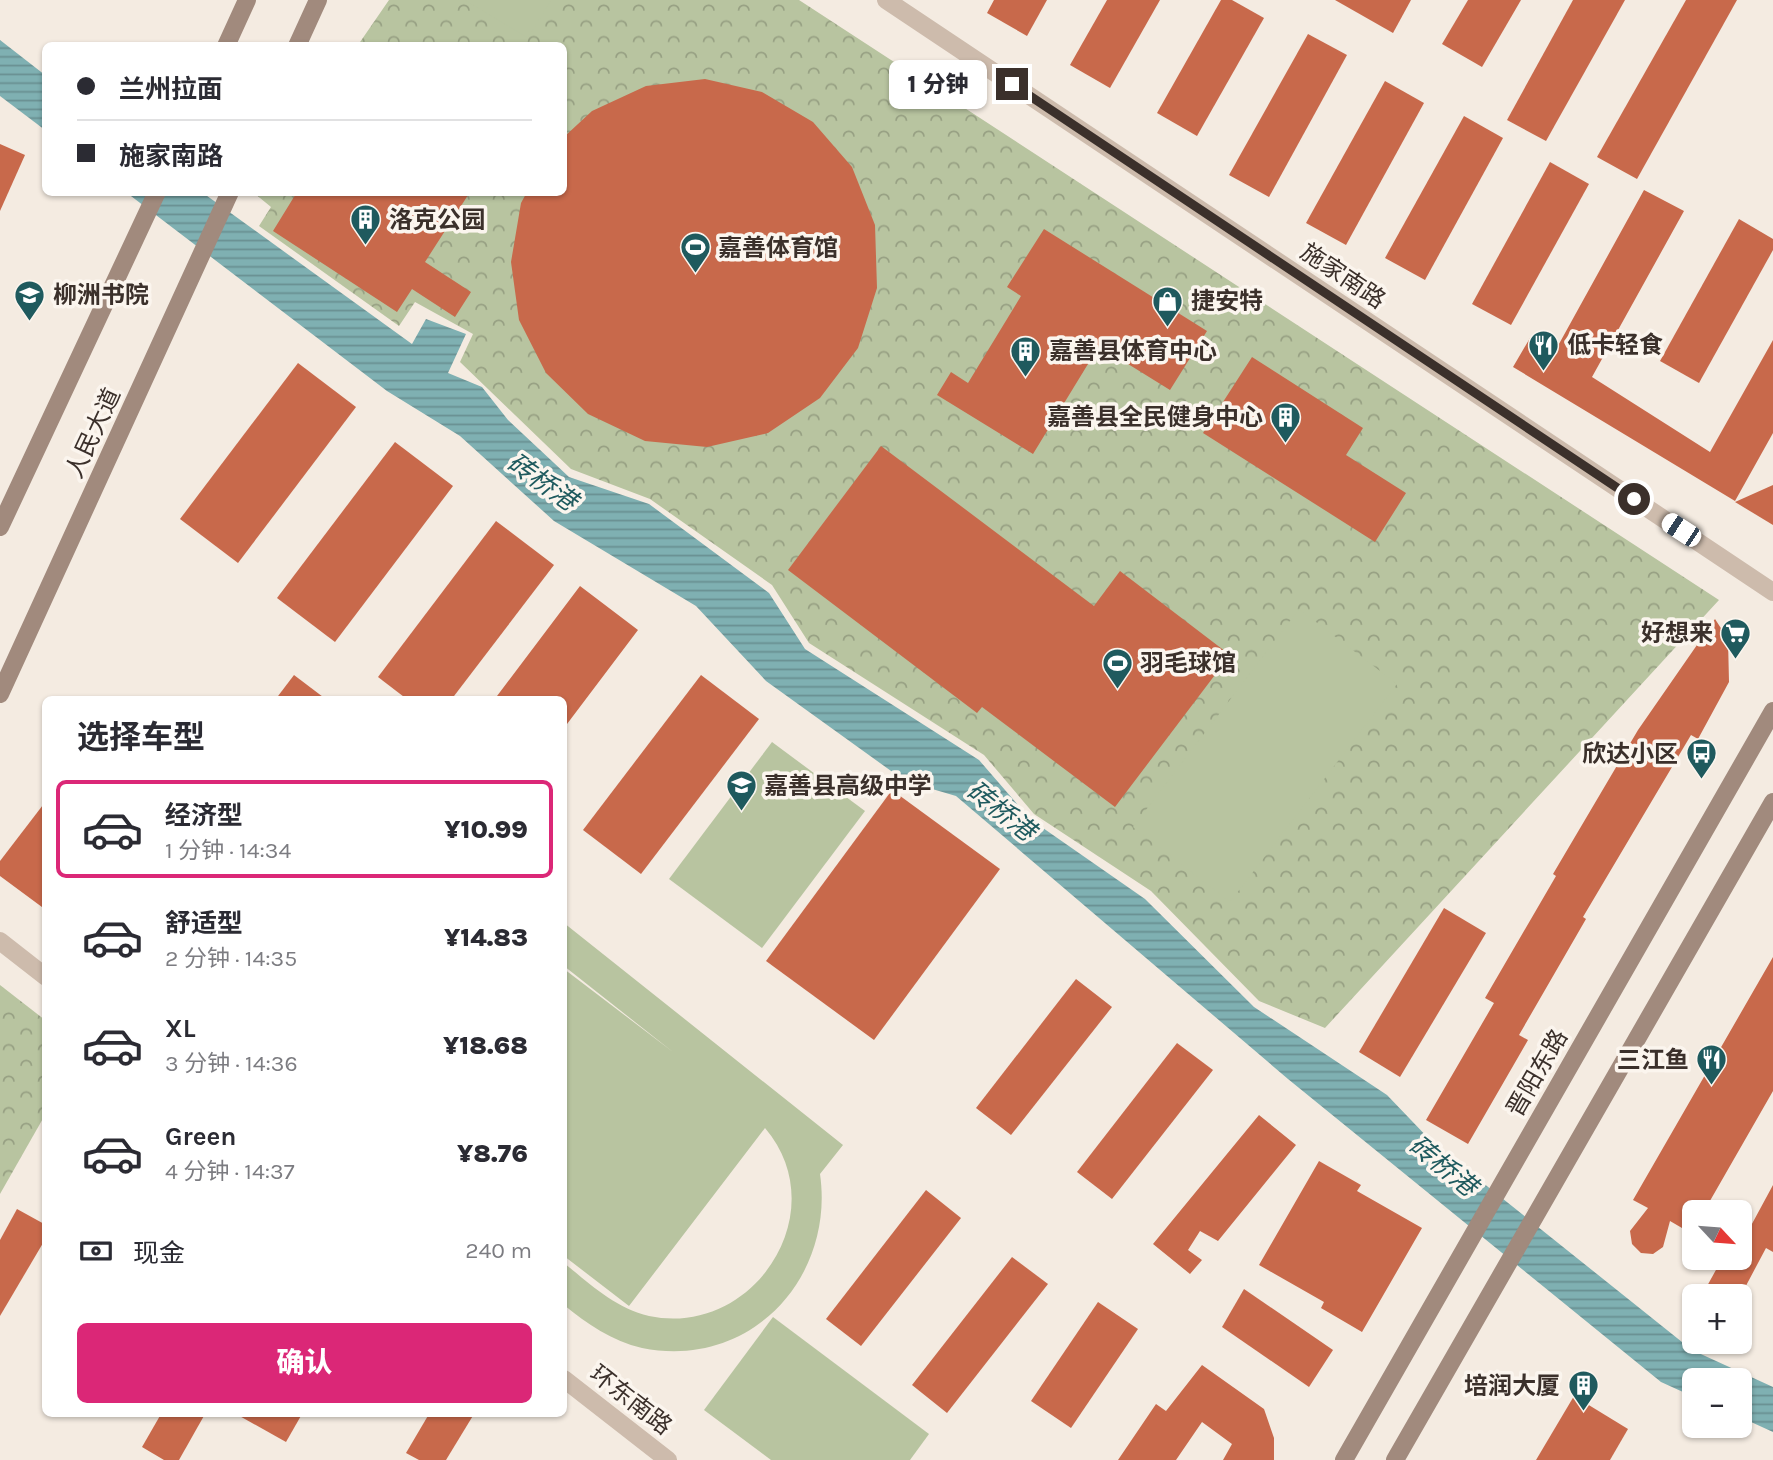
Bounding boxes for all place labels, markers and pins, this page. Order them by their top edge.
building icon: 洛克公园 [349,203,383,247]
place label: 洛克公园 [389,206,485,234]
sports icon: 嘉善体育馆 [678,231,712,275]
place label: 嘉善体育馆 [718,234,838,262]
school or university icon: 柳洲书院 [13,278,47,322]
place label: 柳洲书院 [53,281,149,309]
shop icon: 捷安特 [1151,284,1185,328]
place label: 捷安特 [1191,287,1263,315]
restaurant icon: 低卡轻食 [1527,328,1561,372]
place label: 低卡轻食 [1567,331,1663,359]
building icon: 嘉善县体育中心 [1009,334,1043,378]
place label: 嘉善县体育中心 [1049,337,1217,365]
building icon: 嘉善县全民健身中心 [1269,400,1303,444]
place label: 嘉善县全民健身中心 [1047,403,1263,431]
supermarket icon: 好想来 [1719,616,1753,660]
place label: 好想来 [1641,619,1713,647]
sports icon: 羽毛球馆 [1100,646,1134,690]
place label: 羽毛球馆 [1140,649,1236,677]
bus stop icon: 欣达小区 [1684,737,1718,781]
place label: 欣达小区 [1582,740,1678,768]
school or university icon: 嘉善县高级中学 [724,769,758,813]
place label: 嘉善县高级中学 [764,772,932,800]
restaurant icon: 三江鱼 [1695,1043,1729,1087]
place label: 三江鱼 [1617,1046,1689,1074]
building icon: 培润大厦 [1566,1369,1600,1413]
place label: 培润大厦 [1464,1372,1560,1400]

